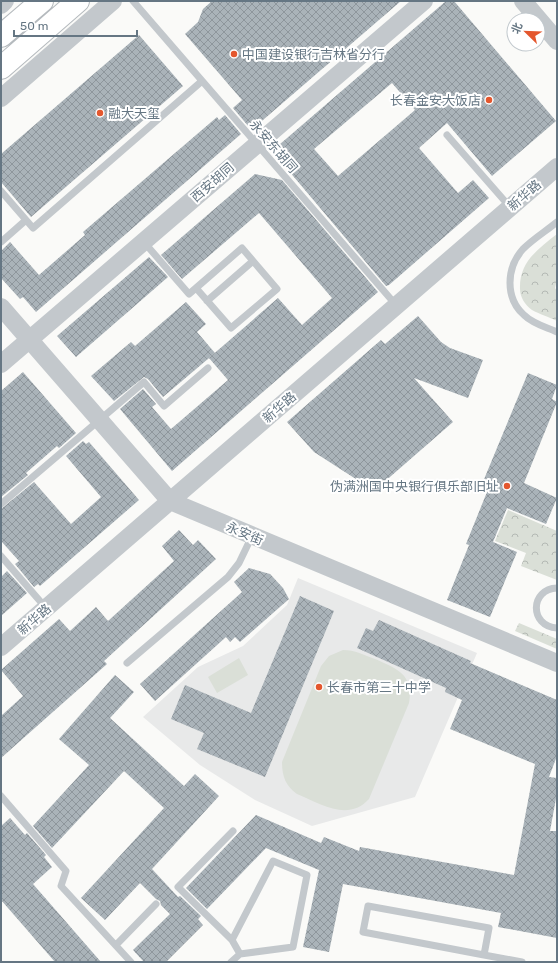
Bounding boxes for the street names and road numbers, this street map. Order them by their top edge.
street label: 永安东胡同 [247,117,301,176]
street label: 西安胡同 [188,160,237,205]
street label: 新华路 [505,177,544,214]
street label: 新华路 [260,389,299,426]
street label: 永安街 [224,519,266,548]
street label: 新华路 [15,601,54,638]

